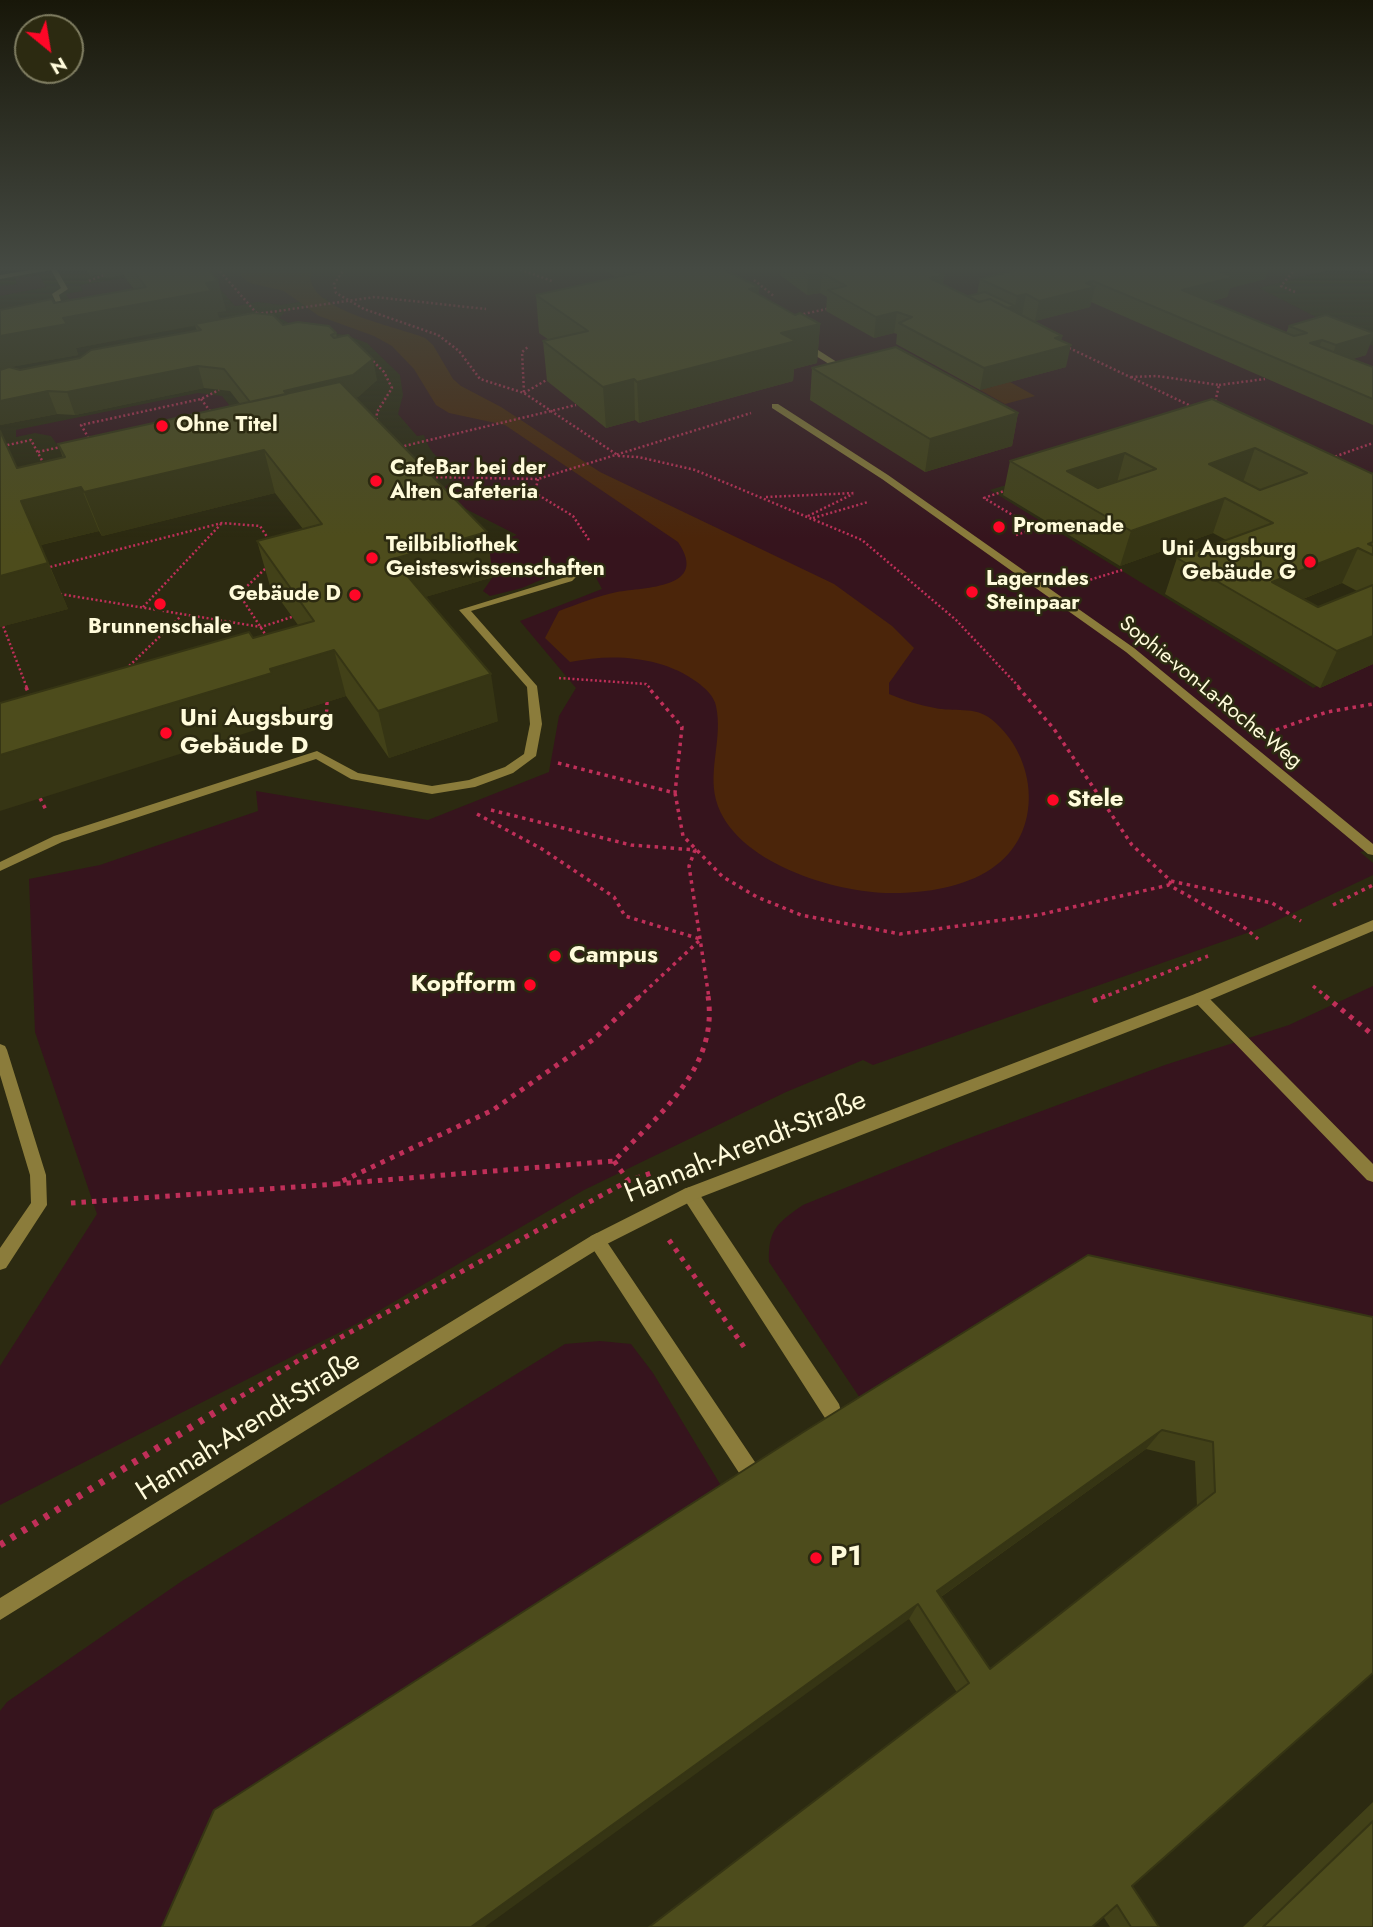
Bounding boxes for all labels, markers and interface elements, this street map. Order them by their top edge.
north arrow [14,14,84,84]
text: N [45,50,72,81]
place label: Ohne Titel [176,413,278,439]
marker: Ohne Titel [154,418,170,434]
place label: CafeBar bei der Alten Cafeteria [390,456,546,506]
marker: CafeBar bei der Alten Cafeteria [368,473,384,489]
place label: Promenade [1013,514,1124,540]
marker: Promenade [991,519,1007,535]
place label: Teilbibliothek Geisteswissenschaften [386,533,605,583]
place label: Uni Augsburg Gebäude G [1161,537,1296,587]
marker: Teilbibliothek Geisteswissenschaften [364,550,380,566]
marker: Uni Augsburg Gebäude G [1302,554,1318,570]
place label: Lagerndes Steinpaar [986,567,1089,617]
place label: Gebäude D [229,582,341,608]
marker: Lagerndes Steinpaar [964,584,980,600]
marker: Gebäude D [347,587,363,603]
marker: Brunnenschale [152,596,168,612]
street label: Sophie-von-La-Roche-Weg [1114,612,1306,774]
place label: Brunnenschale [88,615,232,641]
place label: Uni Augsburg Gebäude D [180,705,334,761]
marker: Uni Augsburg Gebäude D [158,725,174,741]
place label: Stele [1067,786,1124,814]
marker: Stele [1045,792,1061,808]
place label: Campus [569,942,658,970]
marker: Campus [547,948,563,964]
place label: Kopfform [411,971,516,999]
marker: Kopfform [522,977,538,993]
street label: Hannah-Arendt-Straße [620,1084,872,1212]
street label: Hannah-Arendt-Straße [131,1344,367,1510]
place label: P1 [830,1541,862,1575]
marker: P1 [808,1550,824,1566]

